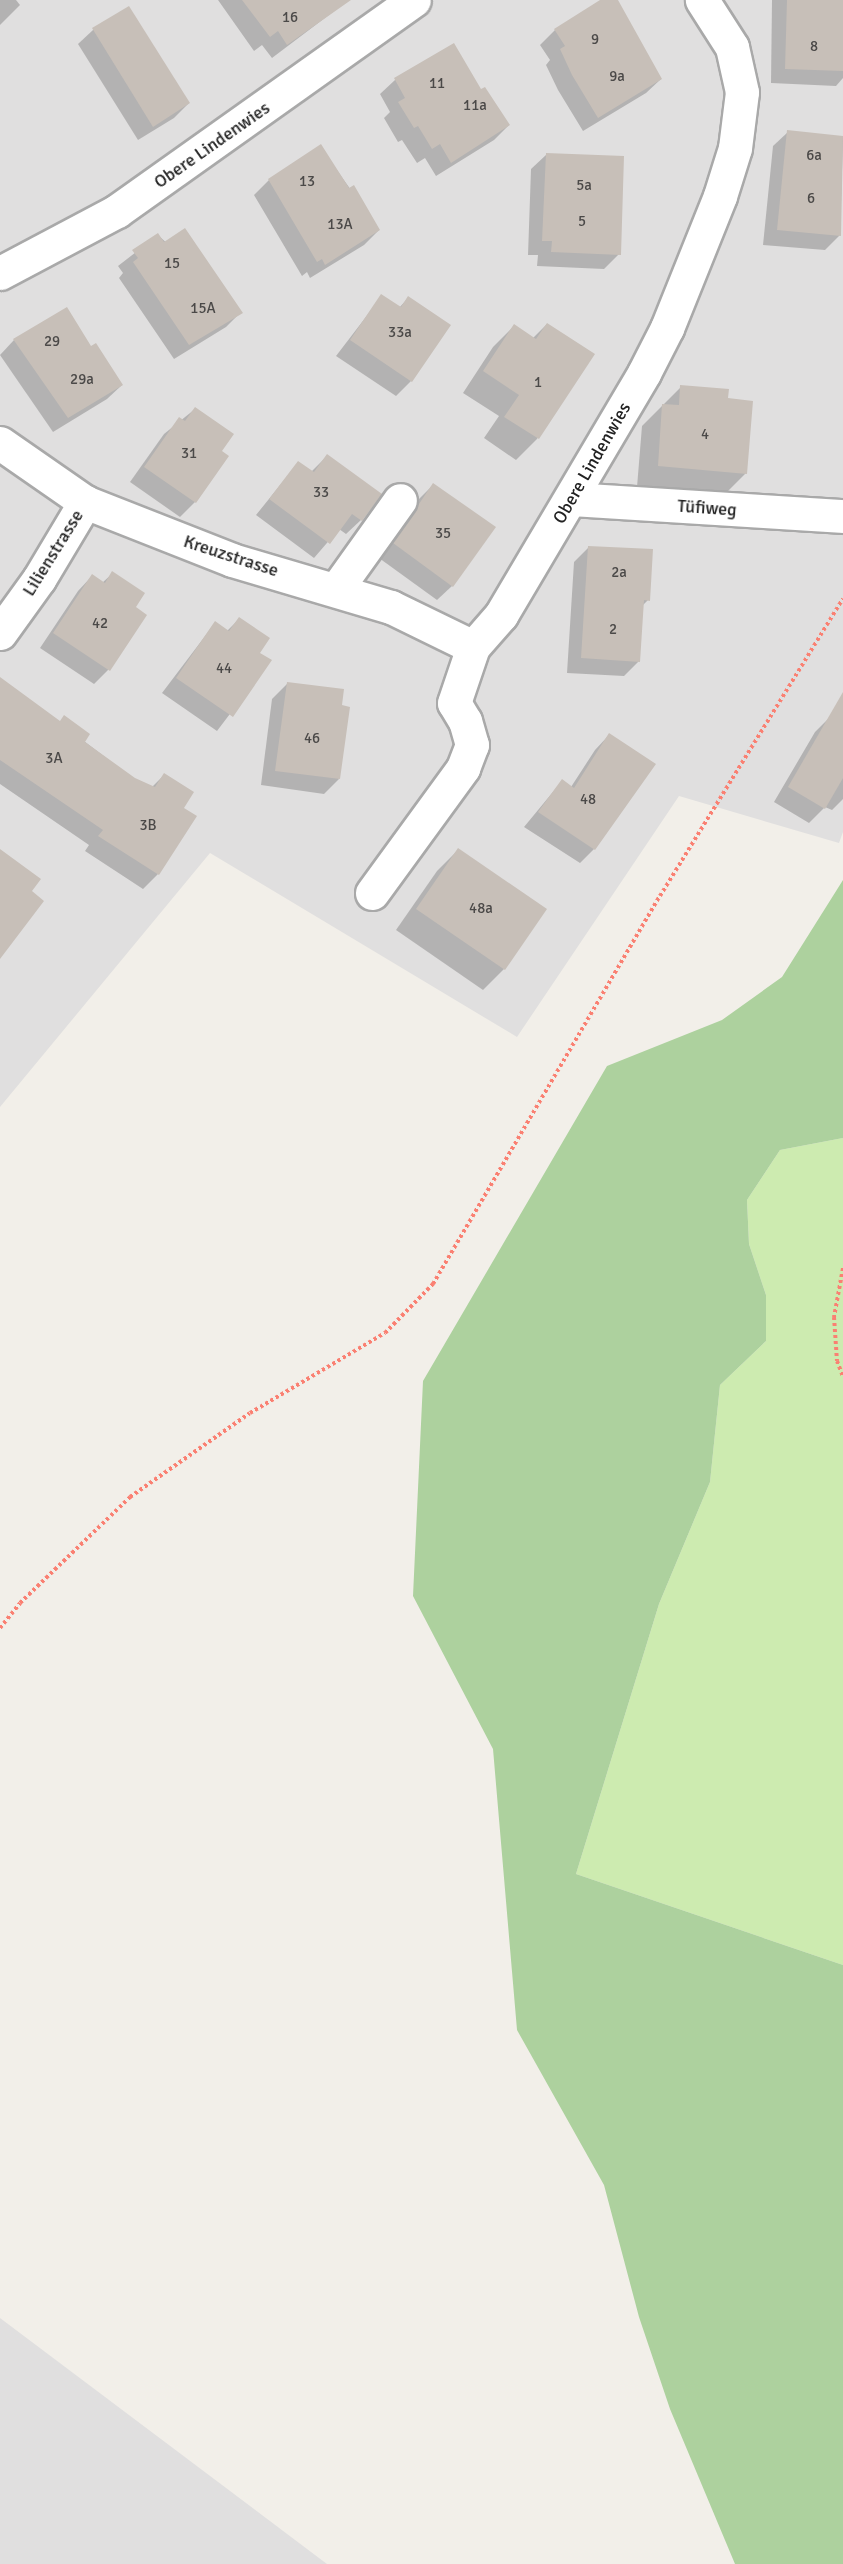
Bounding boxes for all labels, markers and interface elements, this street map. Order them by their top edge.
house number: 16 [282,9,298,27]
house number: 9 [591,31,599,49]
house number: 8 [810,38,818,56]
house number: 9a [609,68,625,86]
house number: 11 [429,75,445,93]
street label: Obere Lindenwies [150,97,274,193]
house number: 11a [463,97,487,115]
house number: 6a [806,147,822,165]
house number: 13 [299,173,315,191]
house number: 5a [576,177,592,195]
house number: 6 [807,190,815,208]
house number: 5 [578,213,586,231]
house number: 13A [327,216,353,234]
house number: 15 [164,255,180,273]
house number: 15A [190,300,216,318]
house number: 33a [388,324,412,342]
house number: 29 [44,333,60,351]
house number: 29a [70,371,94,389]
house number: 1 [534,374,542,392]
street label: Obere Lindenwies [549,399,635,527]
house number: 4 [701,426,709,444]
house number: 31 [181,445,197,463]
house number: 33 [313,484,329,502]
street label: Tüfiweg [677,495,737,521]
street label: Lilienstrasse [18,506,88,600]
house number: 35 [435,525,451,543]
street label: Kreuzstrasse [181,531,281,581]
house number: 2a [611,564,627,582]
house number: 42 [92,615,108,633]
house number: 2 [609,621,617,639]
house number: 44 [216,660,232,678]
house number: 46 [304,730,320,748]
house number: 3A [45,750,63,768]
house number: 48 [580,791,596,809]
house number: 3B [139,817,157,835]
house number: 48a [469,900,493,918]

